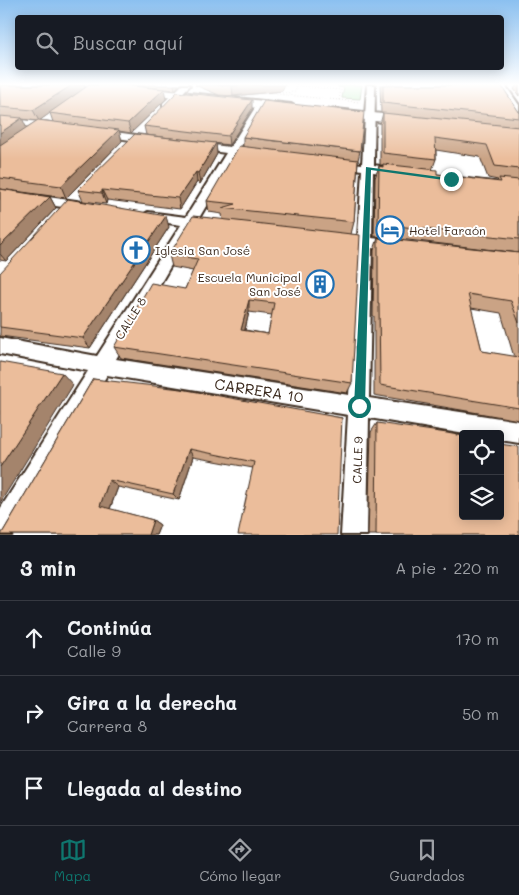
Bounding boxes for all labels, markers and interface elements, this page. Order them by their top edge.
search box [15,15,504,70]
icon: search [33,29,61,57]
text: Buscar aquí [73,30,183,55]
route end [440,168,463,191]
hotel icon: Hotel Faraón [375,215,405,245]
place label: Hotel Faraón [409,222,486,238]
church icon: Iglesia San José [121,235,151,265]
place label: Iglesia San José [155,242,250,258]
place label: Escuela Municipal San José [198,269,301,299]
building icon: Escuela Municipal San José [305,269,335,299]
street label: CALLE 8 [111,294,149,342]
street label: CARRERA 10 [213,373,305,407]
route start [348,395,371,418]
map controls [459,430,504,520]
button: locate [459,430,504,475]
street label: CALLE 9 [348,436,366,484]
button: layers [459,475,504,520]
text: 3 min [20,554,76,581]
text: A pie · 220 m [395,557,499,578]
text: Continúa [67,615,152,640]
icon: ahead [20,624,48,652]
text: 170 m [455,628,499,649]
text: Calle 9 [67,640,121,661]
text: Gira a la derecha [67,690,237,715]
icon: right [20,699,48,727]
text: 50 m [462,703,499,724]
text: Carrera 8 [67,715,147,736]
icon: arrive [20,774,48,802]
text: Llegada al destino [67,776,242,801]
tab: Mapa [54,836,91,885]
tab: Cómo llegar [200,836,281,885]
tab: Guardados [390,836,465,885]

